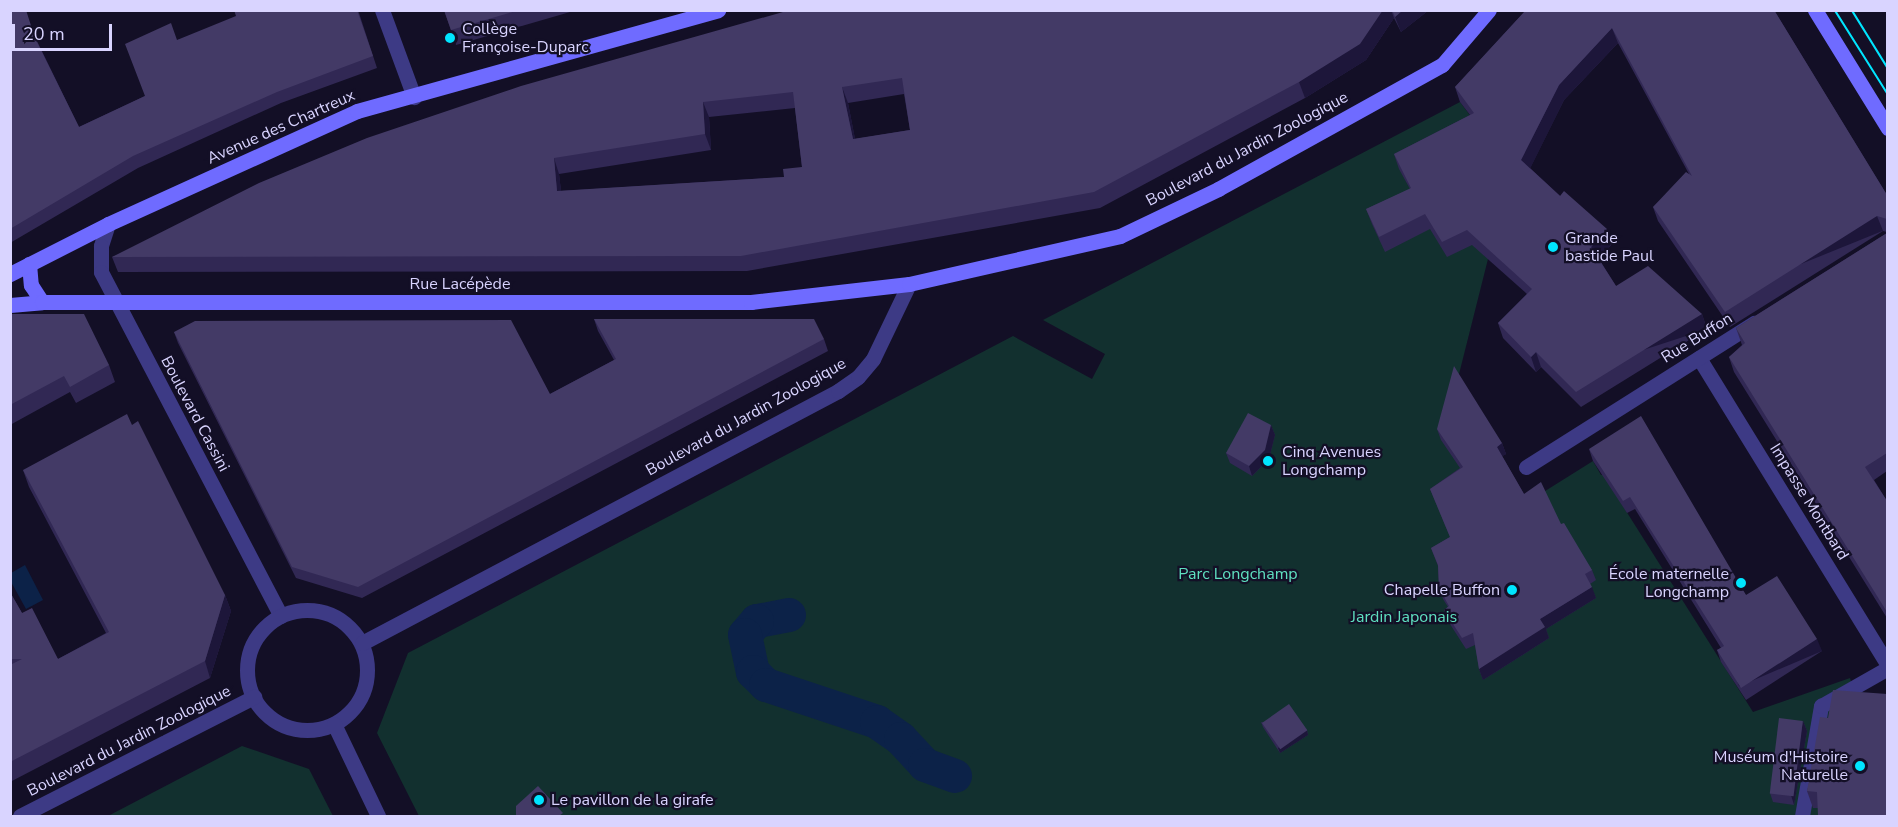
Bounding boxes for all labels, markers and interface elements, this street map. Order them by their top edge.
scale bar [15,12,116,50]
place label: Collège Françoise-Duparc [462,19,589,57]
text: 20 m [23,22,65,46]
marker: Collège Françoise-Duparc [443,31,457,45]
street label: Avenue des Chartreux [204,86,358,168]
street label: Boulevard du Jardin Zoologique [1143,88,1351,210]
place label: Grande bastide Paul [1565,228,1654,266]
marker: Grande bastide Paul [1546,240,1560,254]
street label: Rue Lacépède [410,274,510,294]
street label: Rue Buffon [1658,309,1736,367]
street label: Boulevard Cassini [156,353,234,475]
street label: Boulevard du Jardin Zoologique [643,354,849,480]
street label: Impasse Montbard [1765,440,1853,564]
place label: Cinq Avenues Longchamp [1282,442,1381,480]
marker: Cinq Avenues Longchamp [1259,452,1277,470]
park label: Parc Longchamp [1178,564,1298,584]
place label: École maternelle Longchamp [1609,564,1729,602]
marker: École maternelle Longchamp [1734,576,1748,590]
place label: Chapelle Buffon [1384,580,1500,600]
marker: Chapelle Buffon [1505,583,1519,597]
park label: Jardin Japonais [1351,607,1457,627]
street label: Boulevard du Jardin Zoologique [24,681,234,801]
place label: Muséum d'Histoire Naturelle [1714,747,1848,785]
marker: Muséum d'Histoire Naturelle [1853,759,1867,773]
place label: Le pavillon de la girafe [551,790,714,810]
marker: Le pavillon de la girafe [532,793,546,807]

